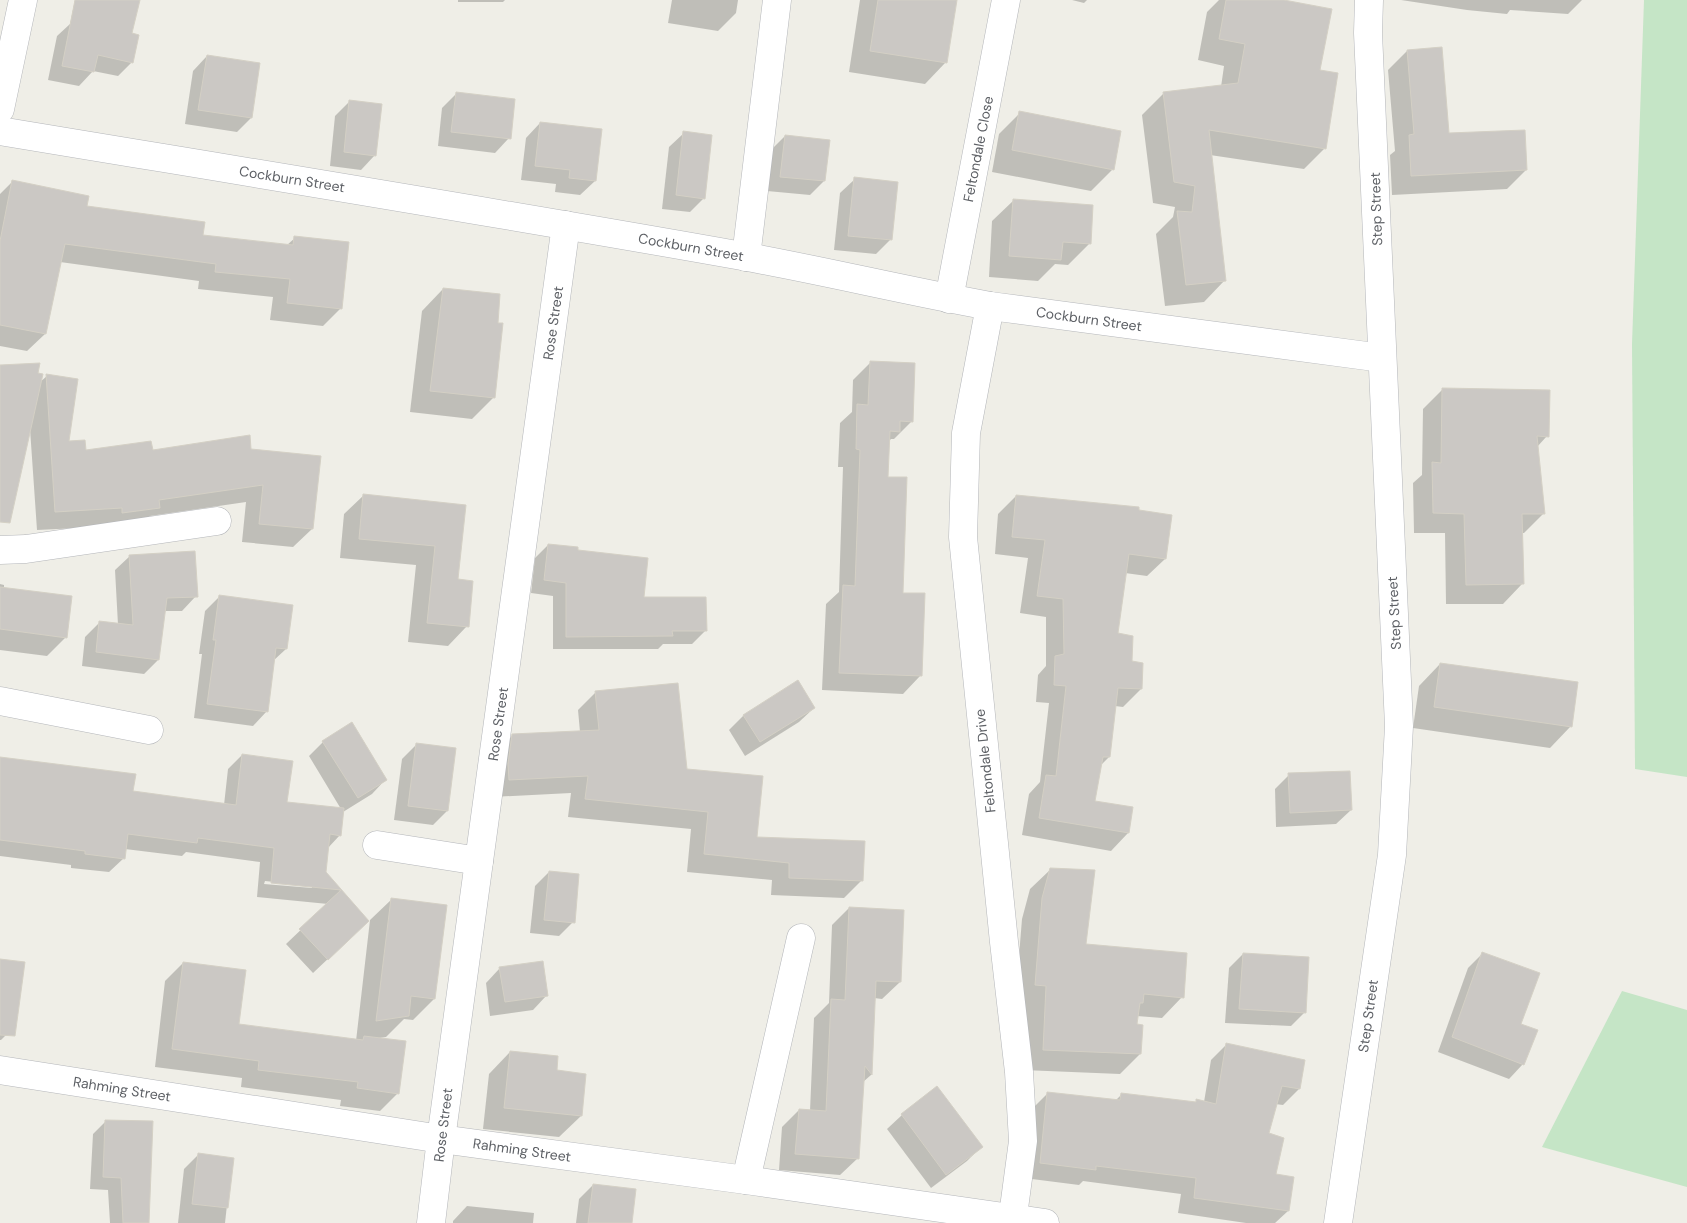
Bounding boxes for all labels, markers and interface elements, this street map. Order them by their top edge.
street label: Feltondale Close [959,94,997,204]
street label: Cockburn Street [238,162,346,196]
street label: Step Street [1366,172,1386,246]
street label: Cockburn Street [637,229,745,265]
street label: Rose Street [539,285,567,361]
street label: Cockburn Street [1035,303,1143,335]
street label: Step Street [1383,576,1405,650]
street label: Rose Street [484,686,512,762]
street label: Feltondale Drive [971,708,999,814]
street label: Step Street [1354,978,1382,1054]
street label: Rahming Street [72,1072,172,1106]
street label: Rose Street [430,1087,456,1163]
street label: Rahming Street [472,1134,572,1166]

